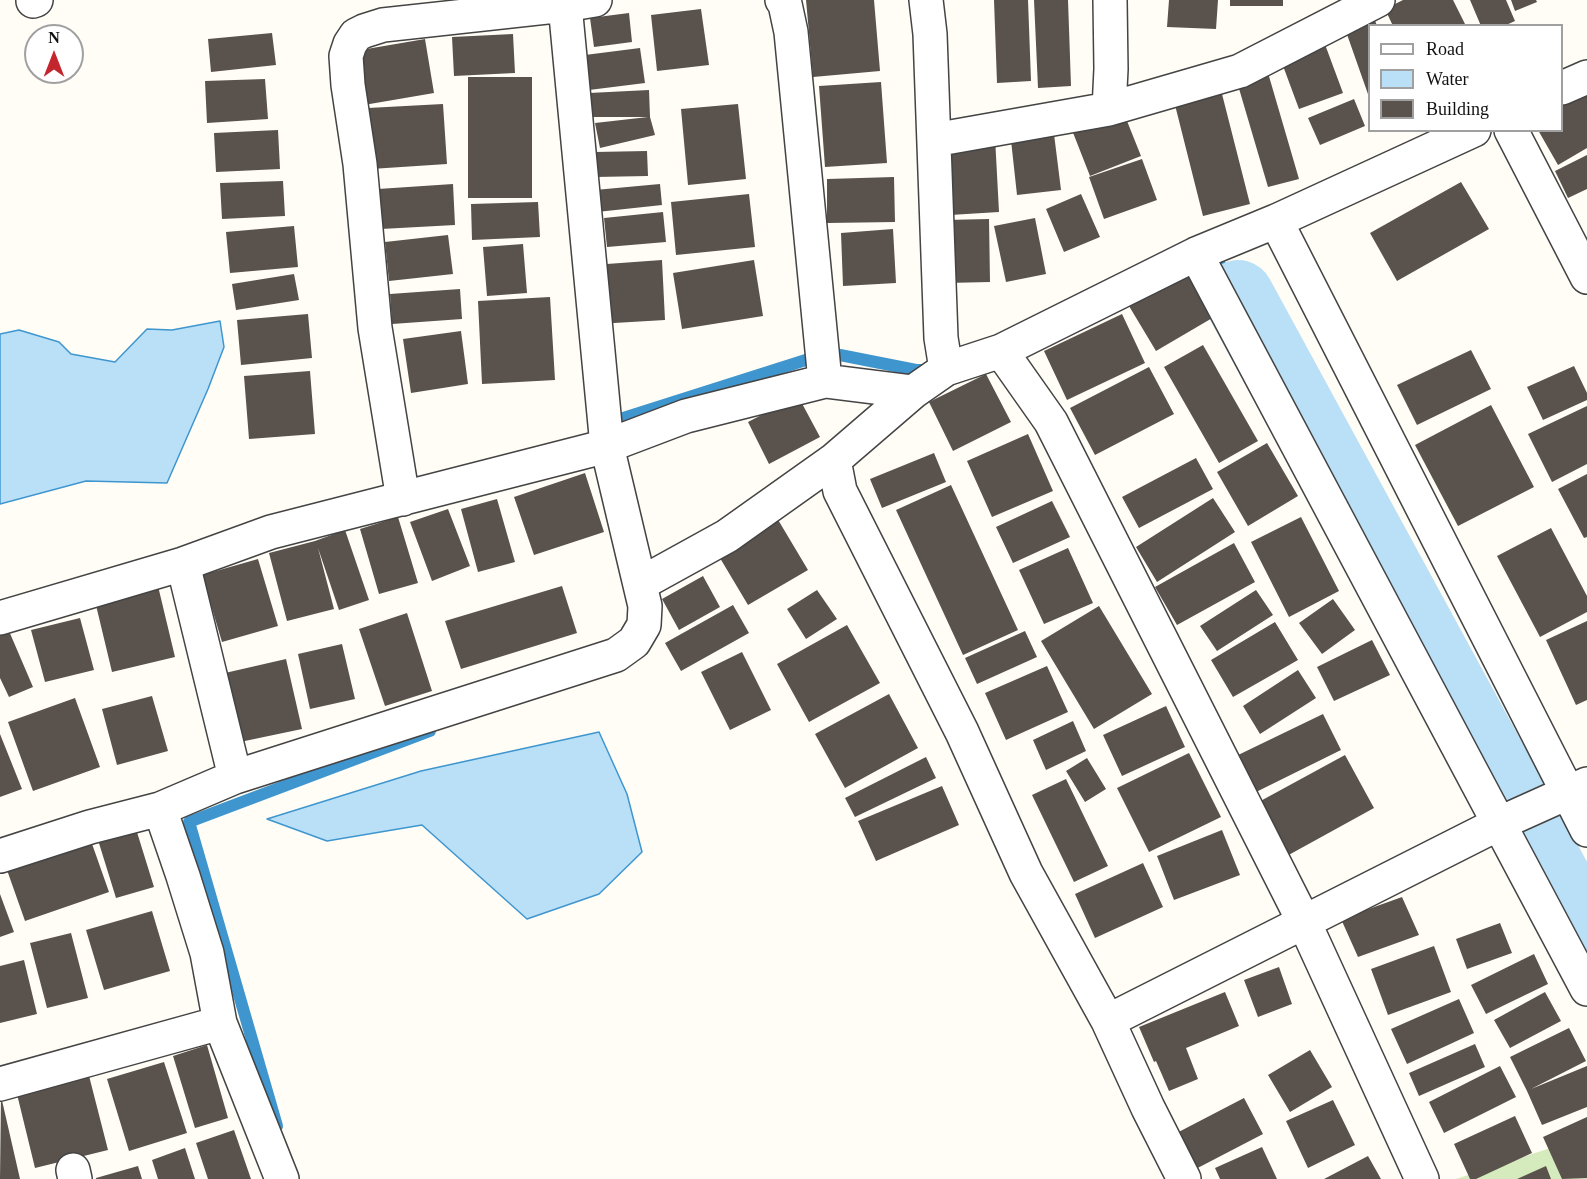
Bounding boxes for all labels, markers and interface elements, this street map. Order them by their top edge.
north arrow [24,24,84,84]
legend [1368,24,1563,132]
text: N [48,29,60,46]
text: Road [1426,39,1464,59]
text: Water [1426,69,1469,89]
text: Building [1426,99,1489,119]

